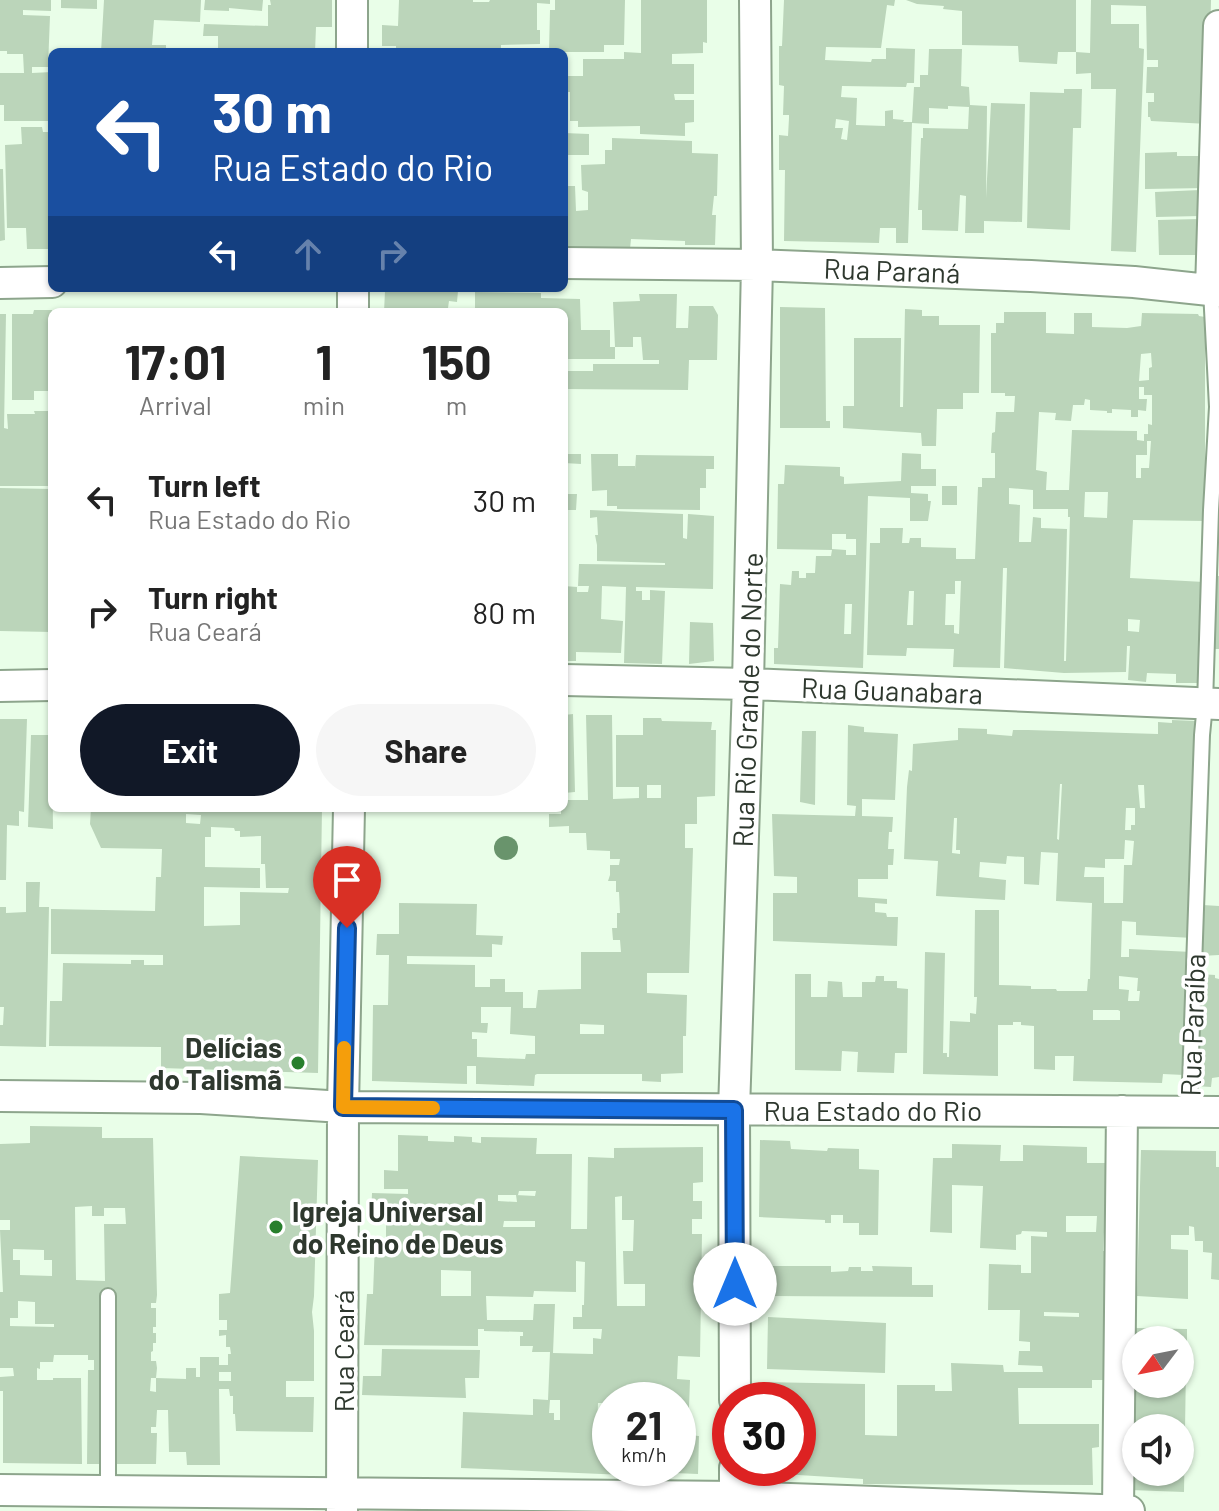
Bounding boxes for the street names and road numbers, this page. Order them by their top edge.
street label: Rua Paraná [823,251,961,289]
street label: Rua Rio Grande do Norte [725,552,769,848]
street label: Rua Guanabara [800,670,984,710]
street label: Rua Paraíba [1173,953,1211,1097]
street label: Rua Estado do Rio [764,1093,982,1127]
street label: Rua Ceará [326,1290,360,1412]

